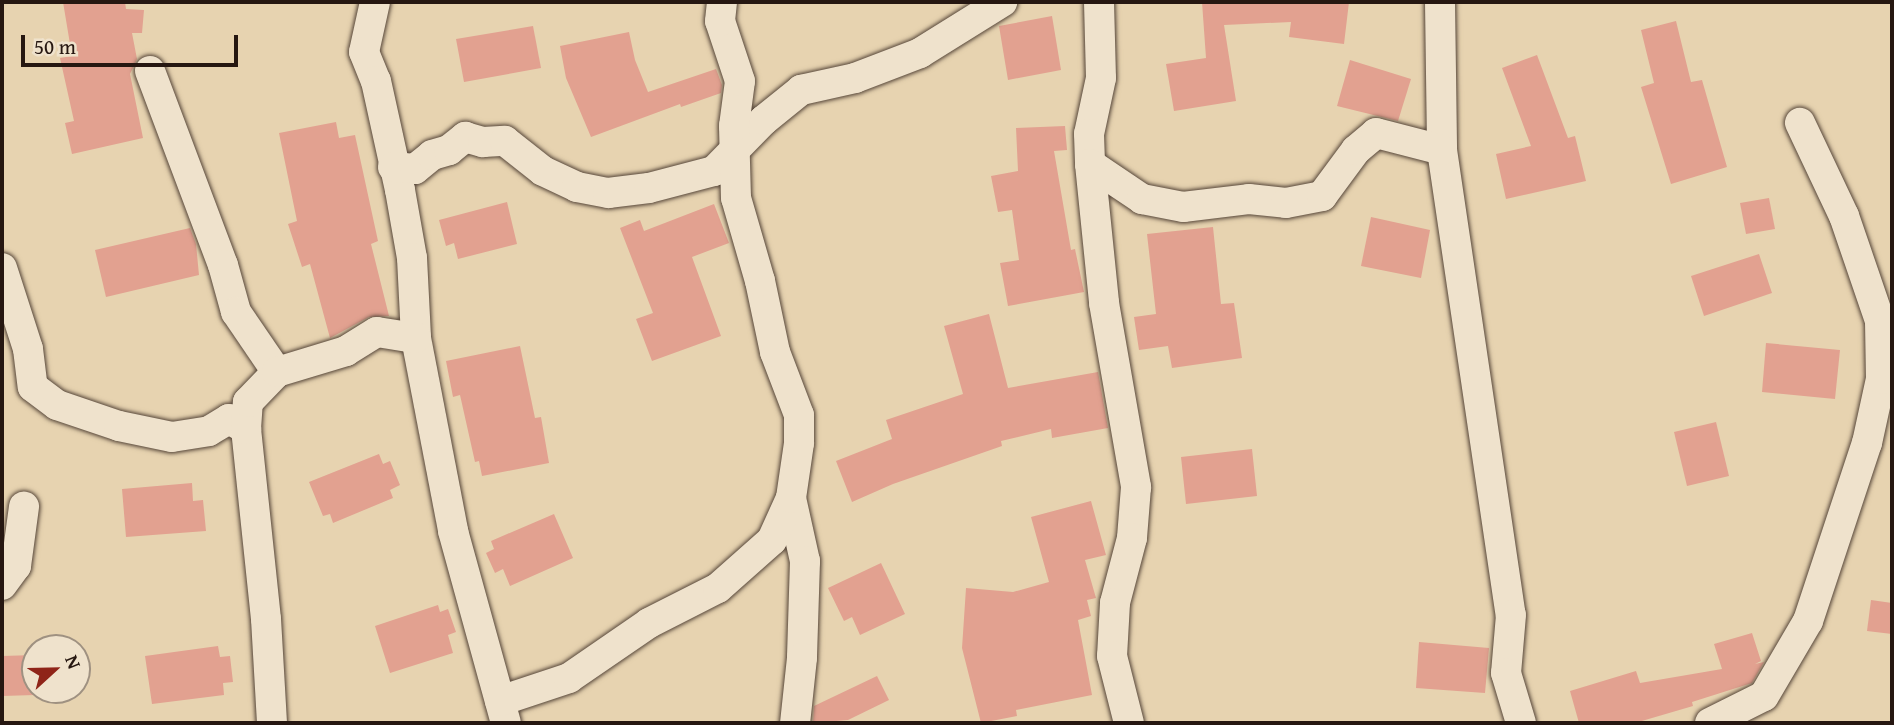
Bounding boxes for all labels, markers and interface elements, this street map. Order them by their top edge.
scale bar [24,21,242,65]
text: 50 m [34,31,76,62]
north arrow [21,634,91,704]
text: N [58,651,89,673]

